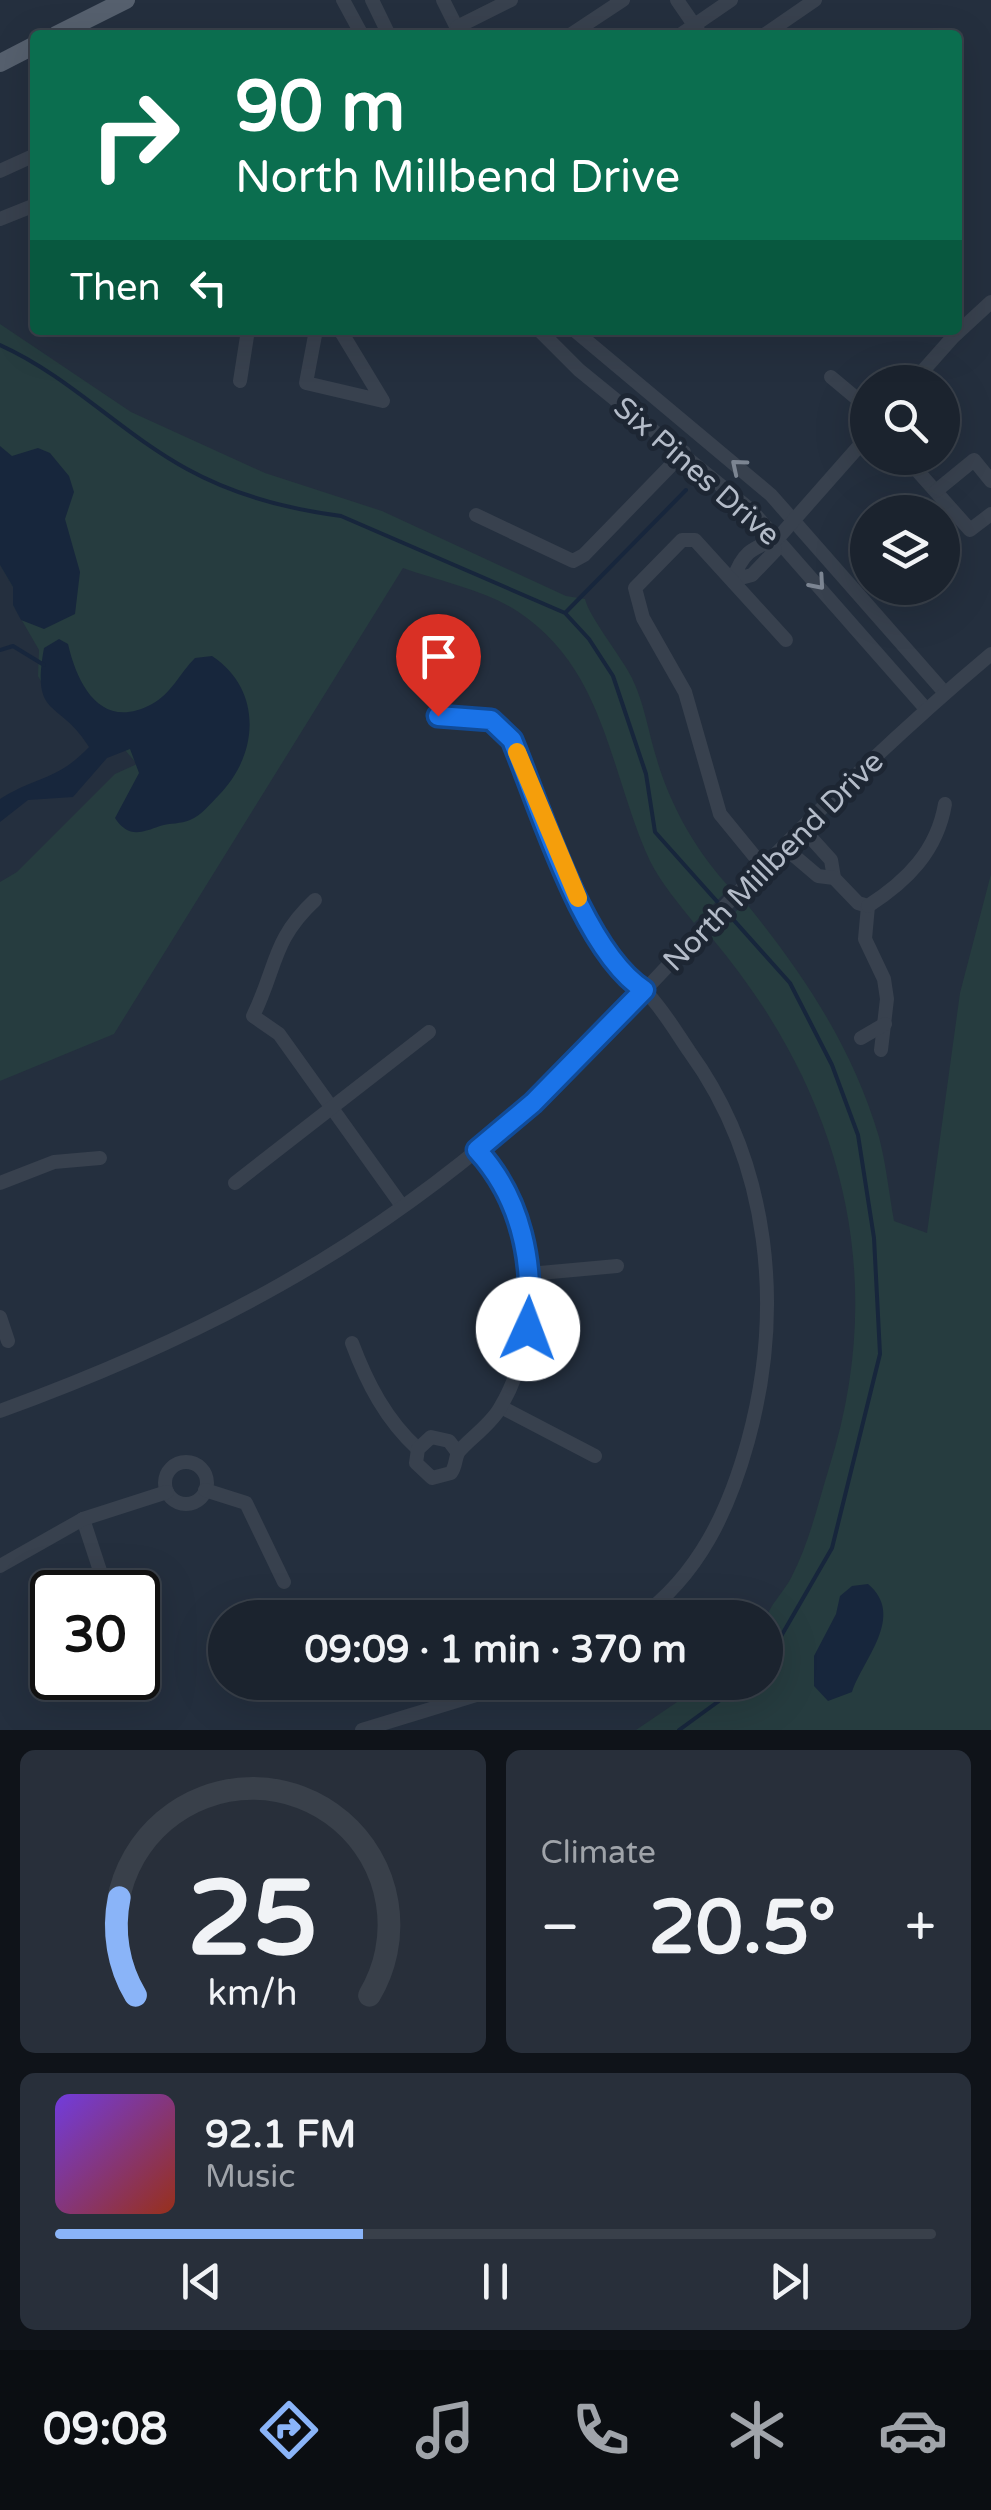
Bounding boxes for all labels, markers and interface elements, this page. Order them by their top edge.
text: 90 m [235,66,405,150]
icon: right [70,70,200,200]
text: North Millbend Drive [235,151,680,205]
icon: left [181,260,236,315]
text: Then [70,265,161,311]
map controls [850,365,960,605]
button: search [850,365,960,475]
street label: Six Pines Drive [606,389,787,554]
one-way arrow [732,459,750,477]
button: layers [850,495,960,605]
one-way arrow [807,571,825,589]
pin [396,614,481,717]
icon: arrive [411,629,466,684]
street label: North Millbend Drive [655,743,891,979]
position arrow [476,1277,580,1381]
speed limit sign: 30 [30,1570,160,1700]
text: 09:09 · 1 min · 370 m [304,1627,687,1673]
text: Climate [541,1834,656,1872]
text: 25 [187,1858,318,1983]
text: 20.5° [649,1883,836,1973]
text: − [541,1895,580,1961]
text: + [905,1895,936,1961]
text: km/h [208,1972,298,2015]
text: 92.1 FM [205,2112,356,2158]
text: Music [205,2158,295,2196]
icon: previous [174,2254,229,2309]
icon: pause [468,2254,523,2309]
icon: next [762,2254,817,2309]
icon: directions [254,2395,324,2465]
icon: music [410,2395,480,2465]
icon: phone [566,2395,636,2465]
icon: climate [722,2395,792,2465]
icon: car [878,2395,948,2465]
text: 09:08 [43,2403,168,2457]

